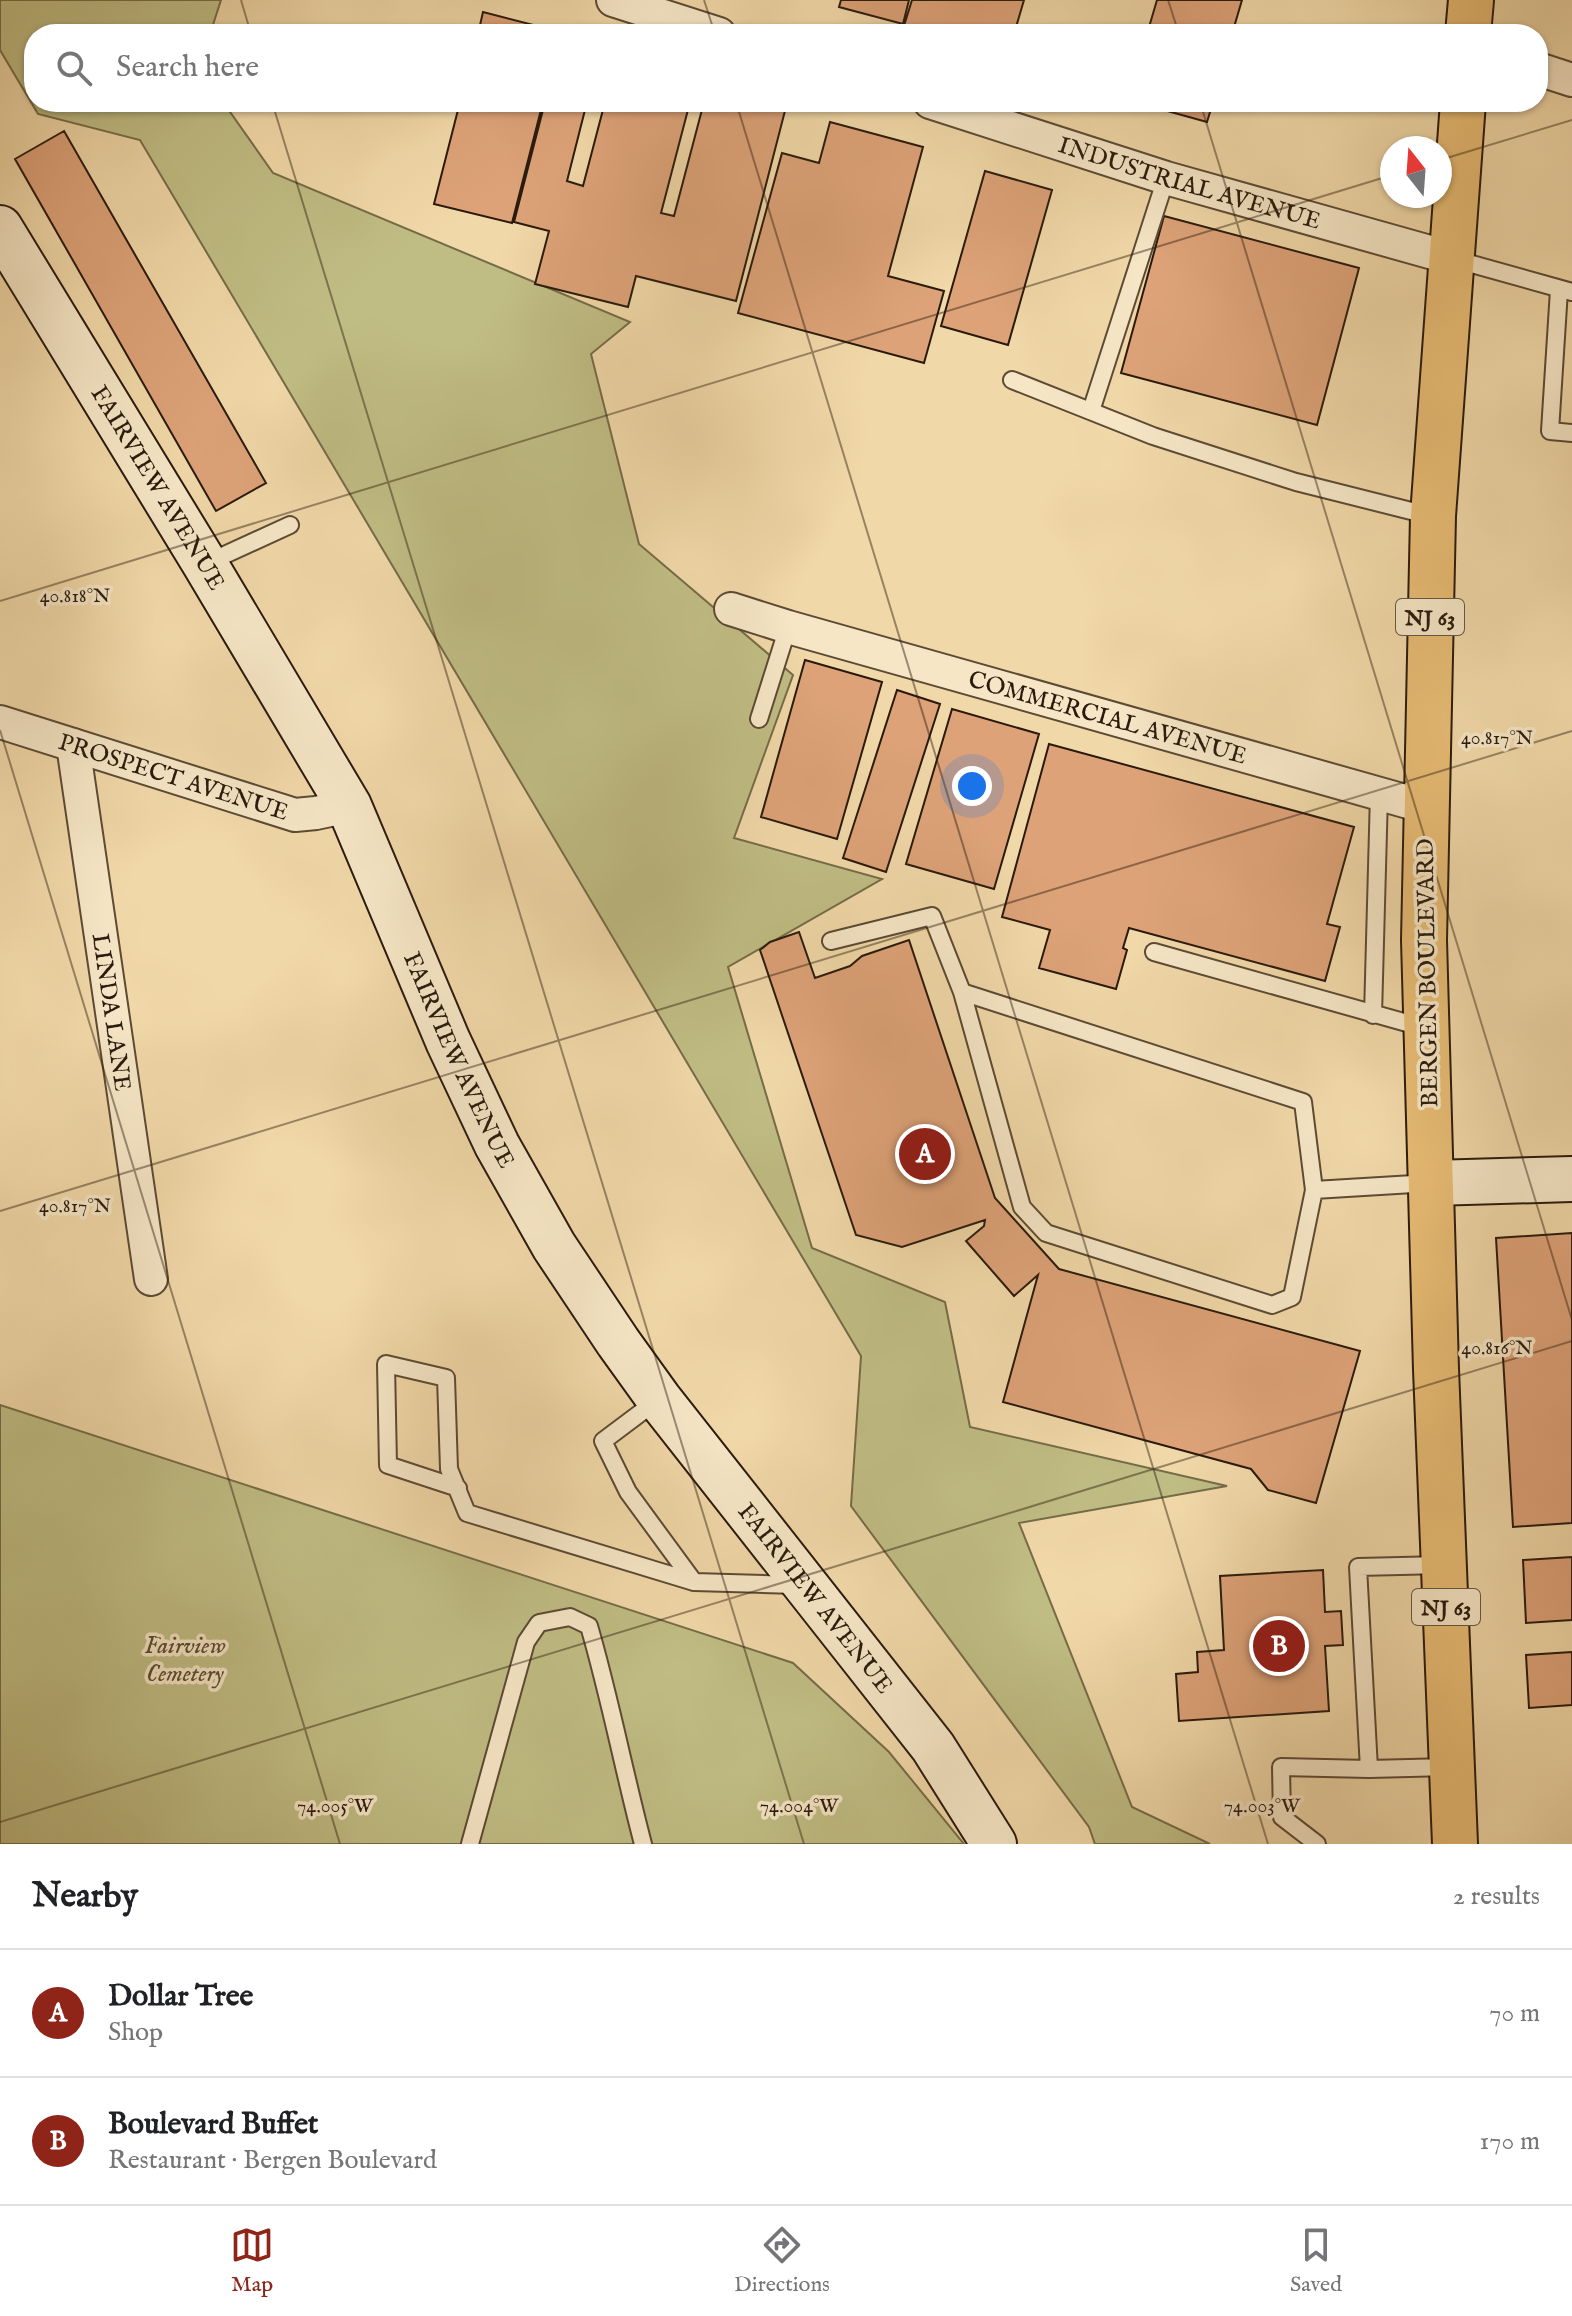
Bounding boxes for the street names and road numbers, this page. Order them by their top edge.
street label: INDUSTRIAL AVENUE [1054,130,1324,238]
street label: FAIRVIEW AVENUE [83,380,231,596]
road number: NJ 63 [1396,599,1464,635]
street label: COMMERCIAL AVENUE [965,665,1250,773]
street label: PROSPECT AVENUE [54,727,292,829]
street label: BERGEN BOULEVARD [1411,838,1446,1108]
street label: LINDA LANE [84,931,137,1093]
street label: FAIRVIEW AVENUE [395,948,521,1174]
street label: FAIRVIEW AVENUE [730,1497,899,1701]
road number: NJ 63 [1412,1589,1480,1625]

